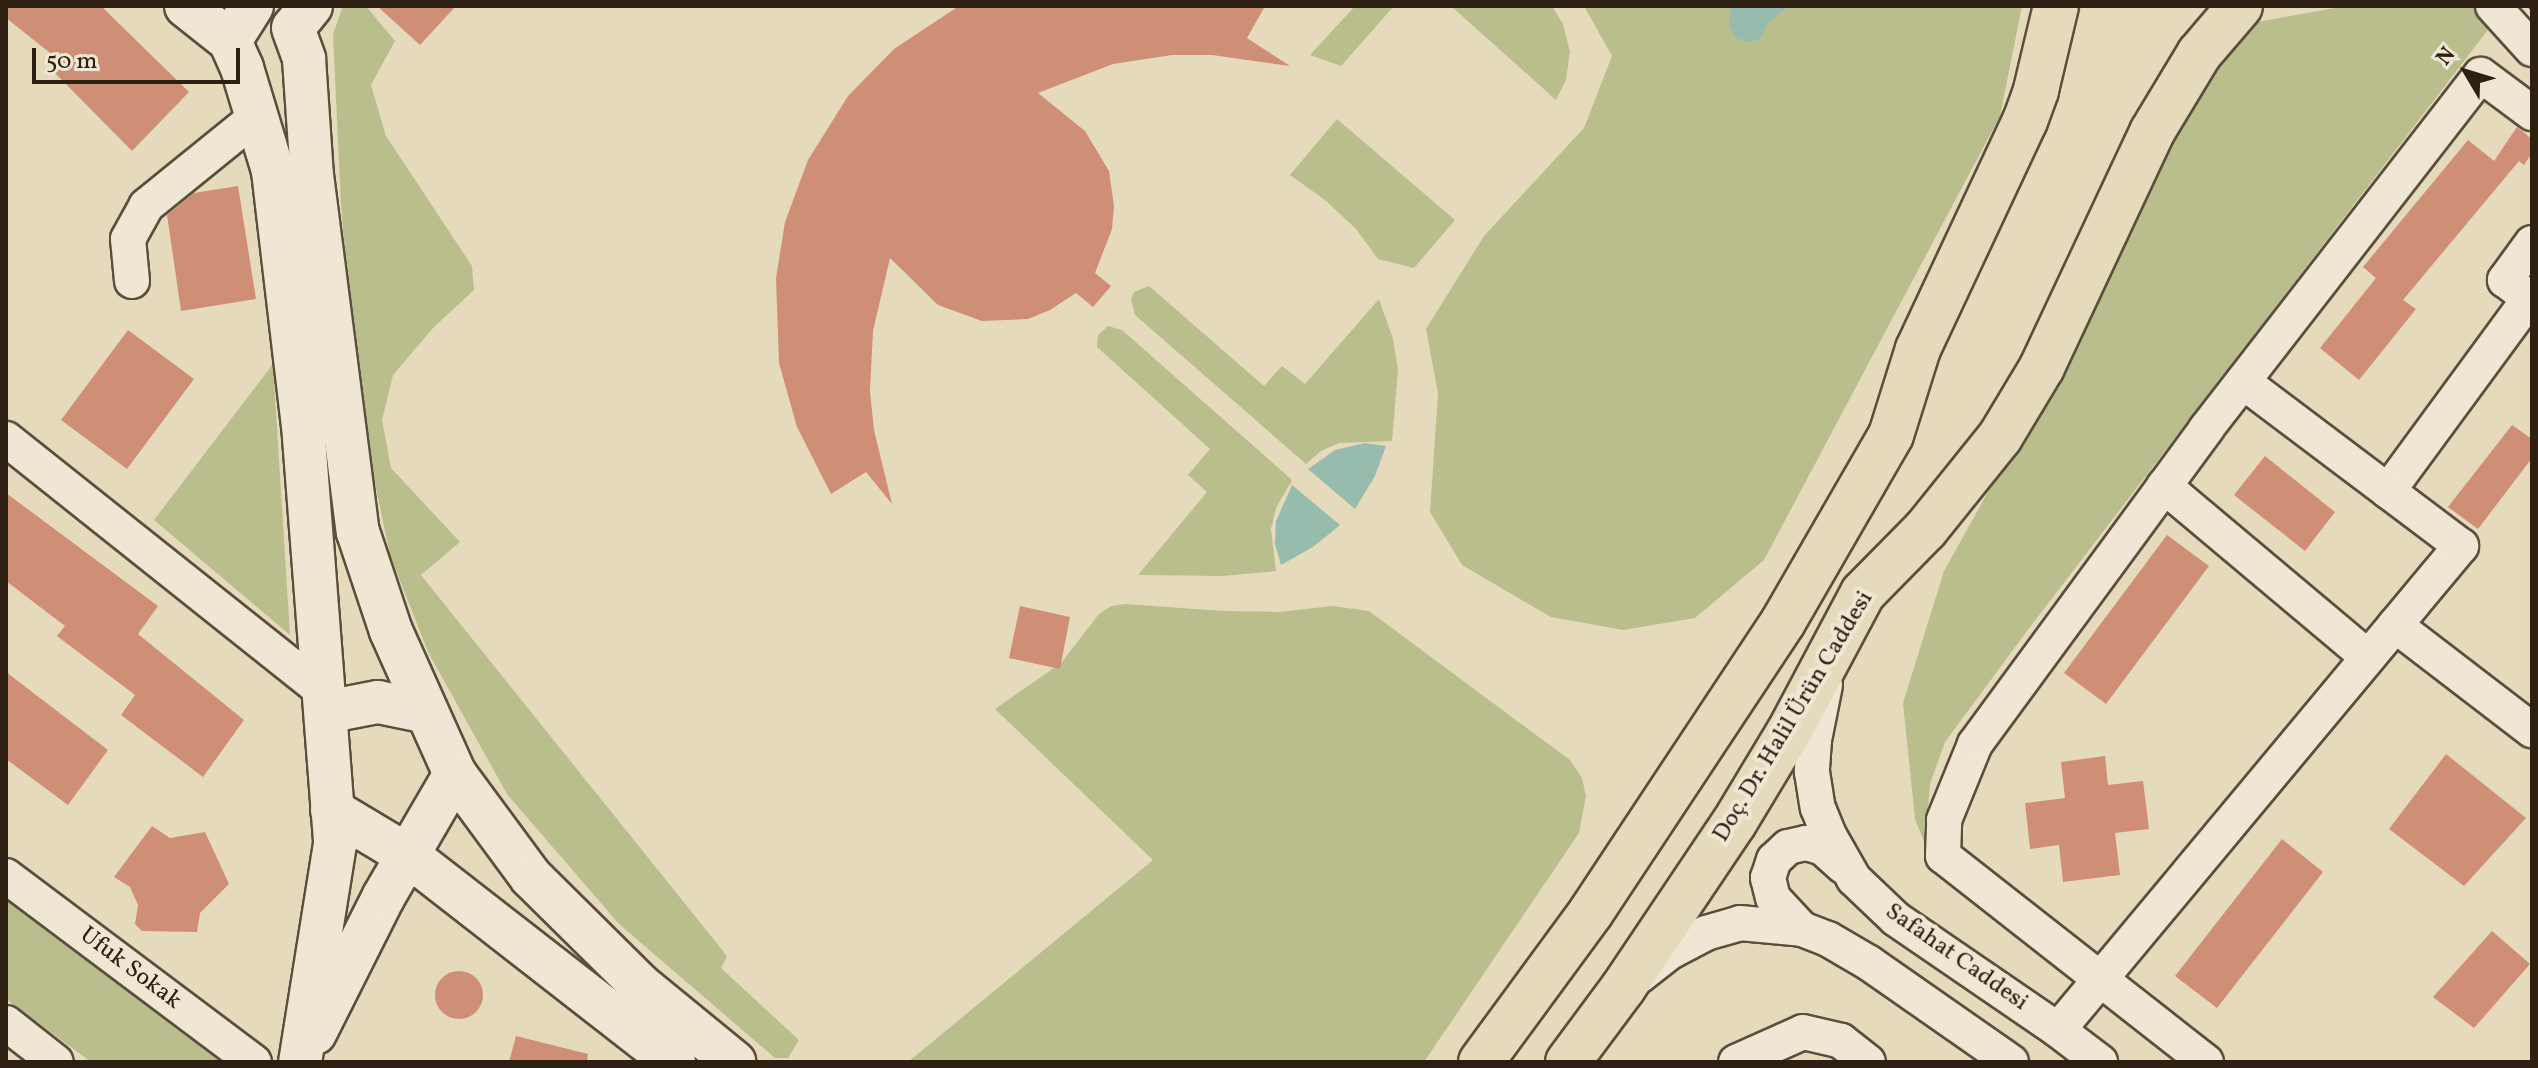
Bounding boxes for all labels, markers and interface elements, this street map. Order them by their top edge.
scale bar [36,32,244,82]
north arrow [2426,32,2506,112]
text: N [2430,41,2464,73]
text: 50 m [46,45,98,79]
street label: Doç. Dr. Halil Ürün Caddesi [1708,586,1880,848]
street label: Safahat Caddesi [1879,898,2033,1018]
street label: Ufuk Sokak [74,921,186,1017]

